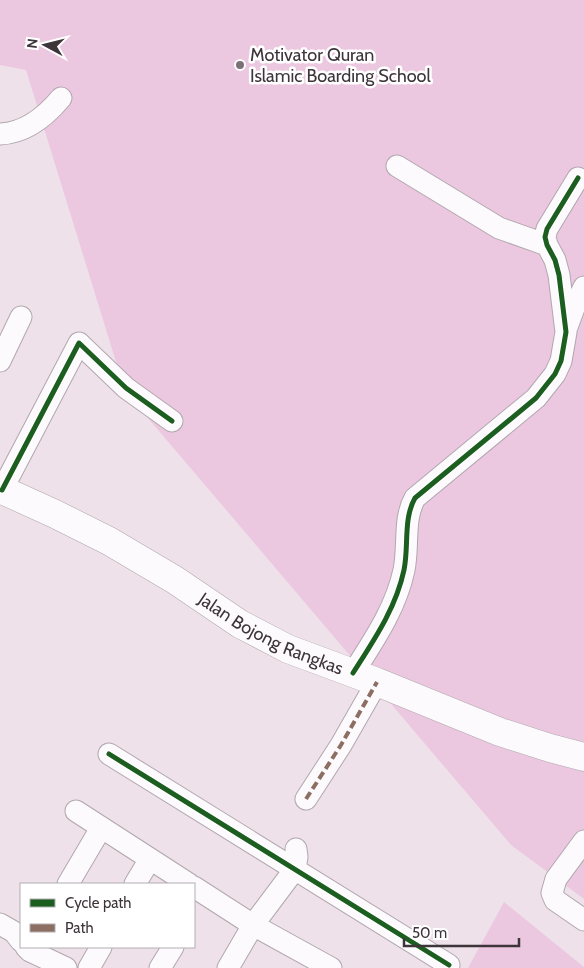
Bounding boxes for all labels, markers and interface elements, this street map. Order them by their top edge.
north arrow [20,20,70,70]
text: N [23,37,42,49]
place label: Motivator Quran Islamic Boarding School [250,44,431,87]
marker: Motivator Quran Islamic Boarding School [234,59,246,71]
street label: Jalan Bojong Rangkas [193,587,346,679]
legend [20,883,195,948]
text: Cycle path [65,894,131,912]
scale bar [404,916,519,948]
text: Path [65,919,94,937]
text: 50 m [412,924,447,942]

